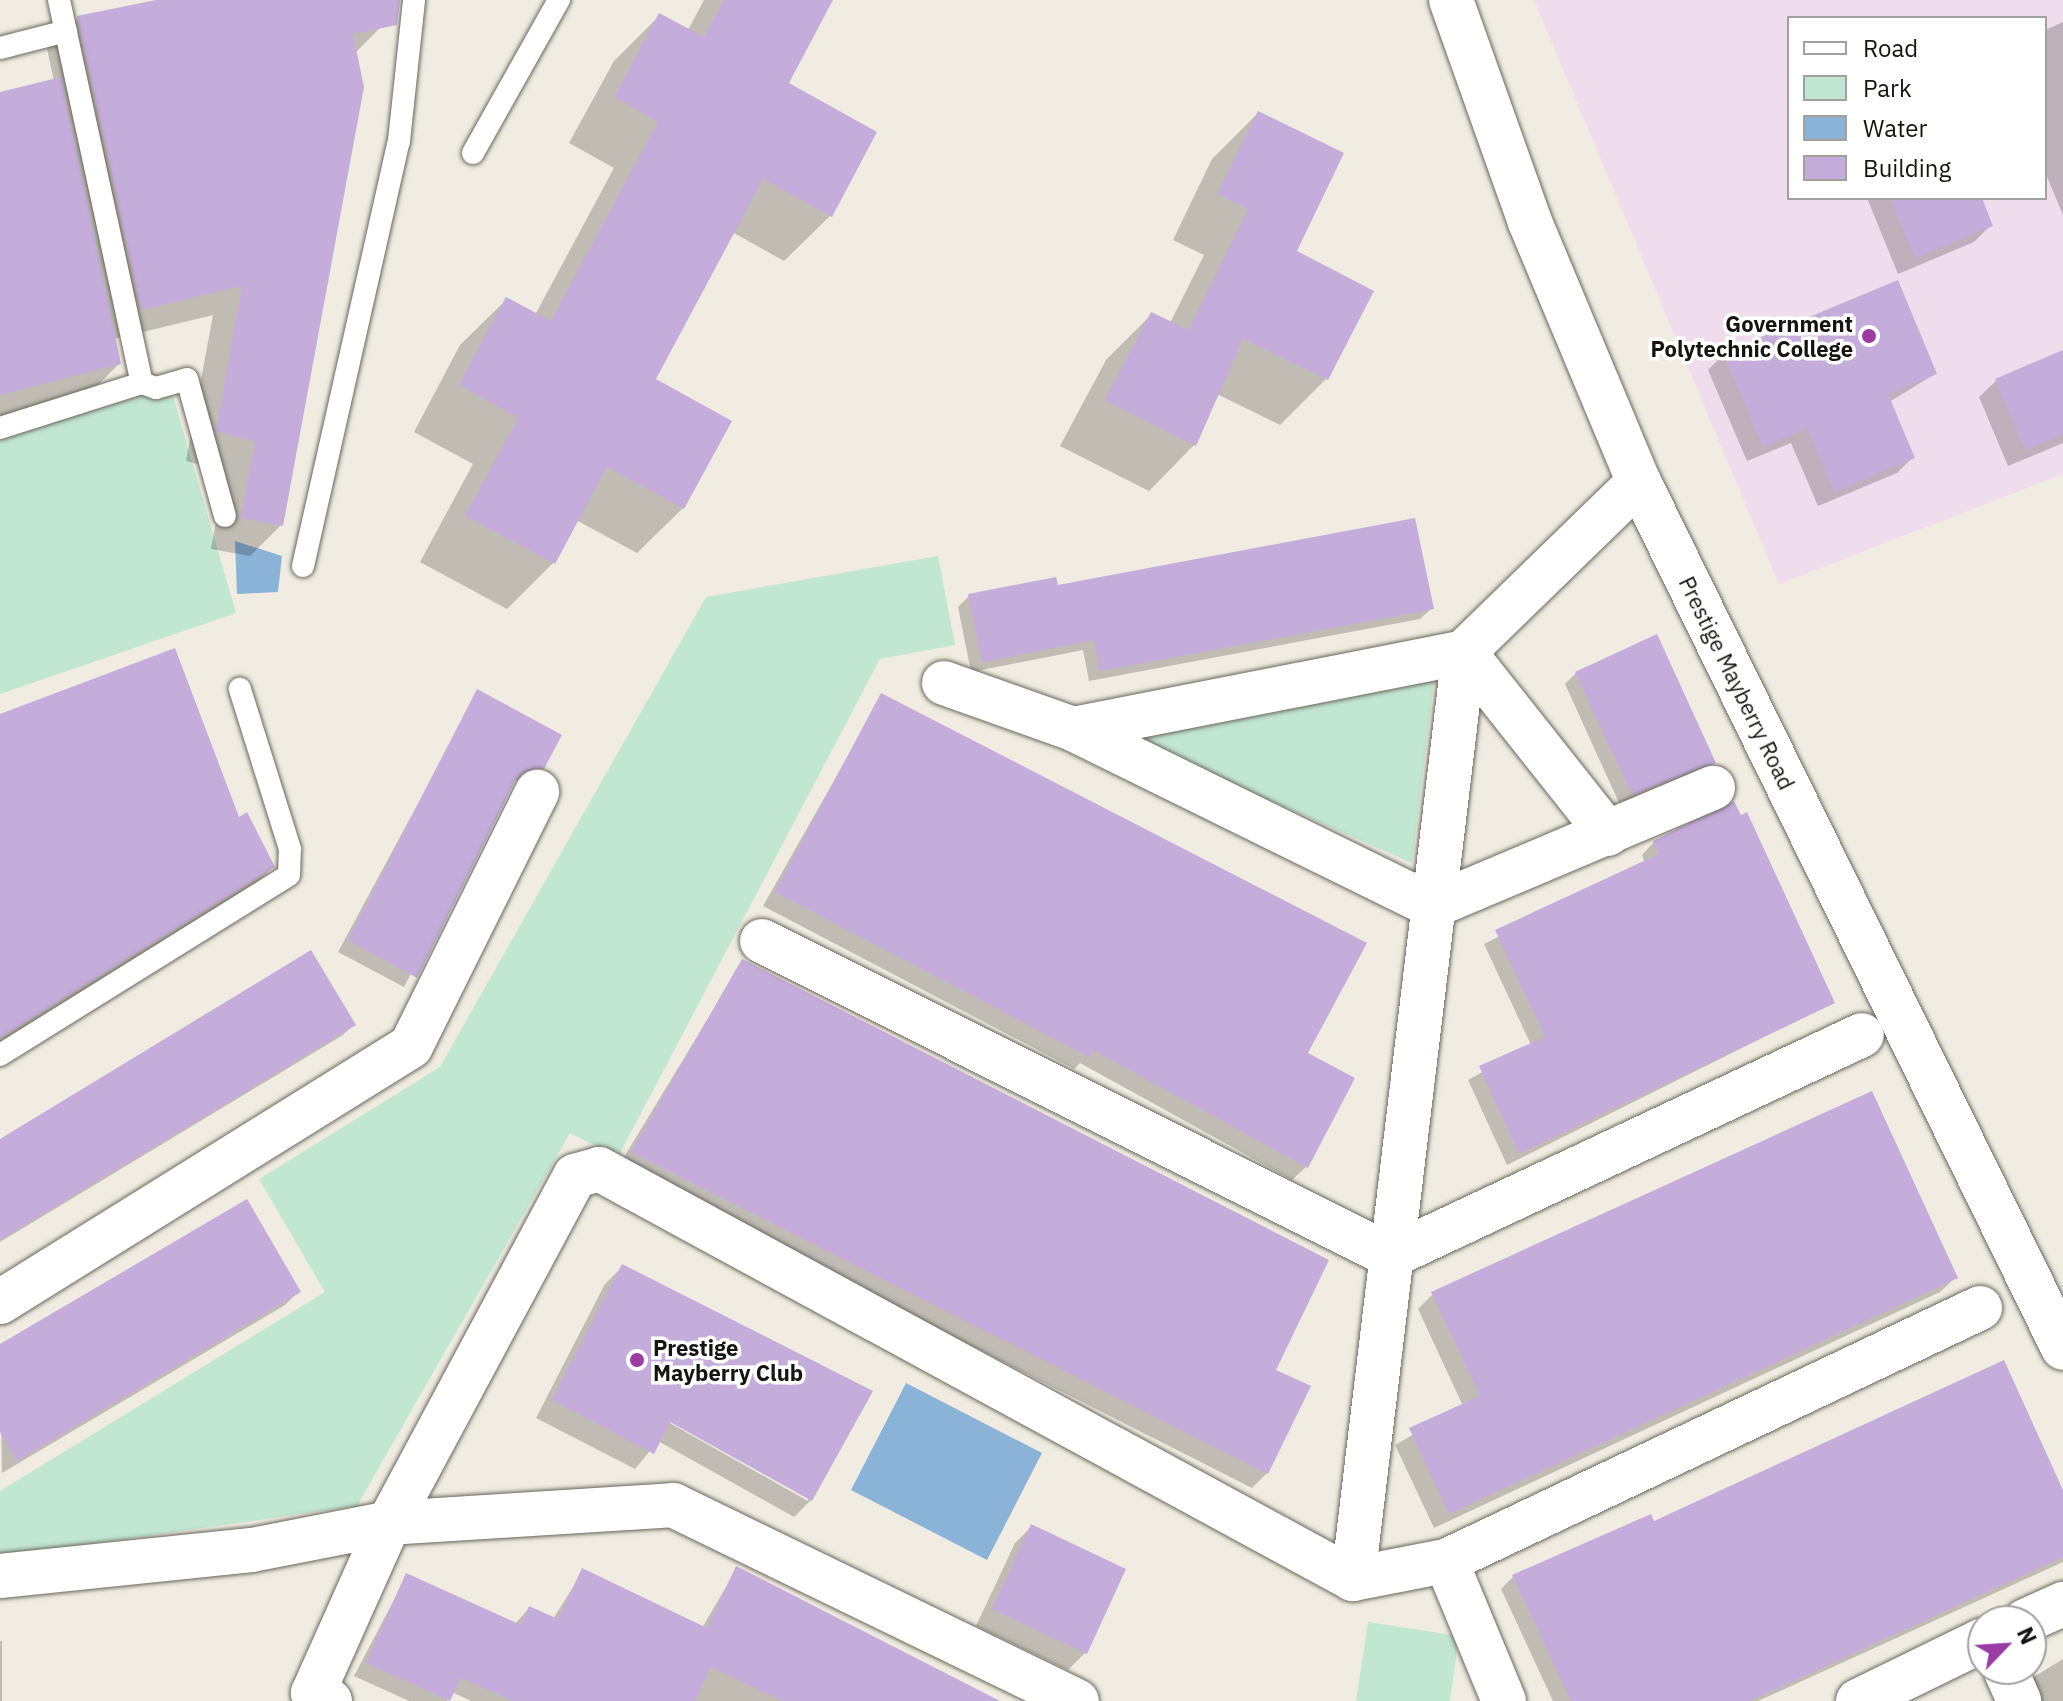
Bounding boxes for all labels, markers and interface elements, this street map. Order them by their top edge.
legend [1787,16,2047,200]
text: Road [1863,32,1918,64]
text: Park [1863,72,1912,104]
text: Water [1863,112,1927,144]
text: Building [1863,152,1951,184]
place label: Government Polytechnic College [1651,310,1853,362]
marker: Government Polytechnic College [1860,327,1878,345]
street label: Prestige Mayberry Road [1674,572,1800,794]
place label: Prestige Mayberry Club [653,1334,803,1386]
marker: Prestige Mayberry Club [628,1351,646,1369]
north arrow [1967,1605,2047,1685]
text: N [2011,1622,2044,1649]

